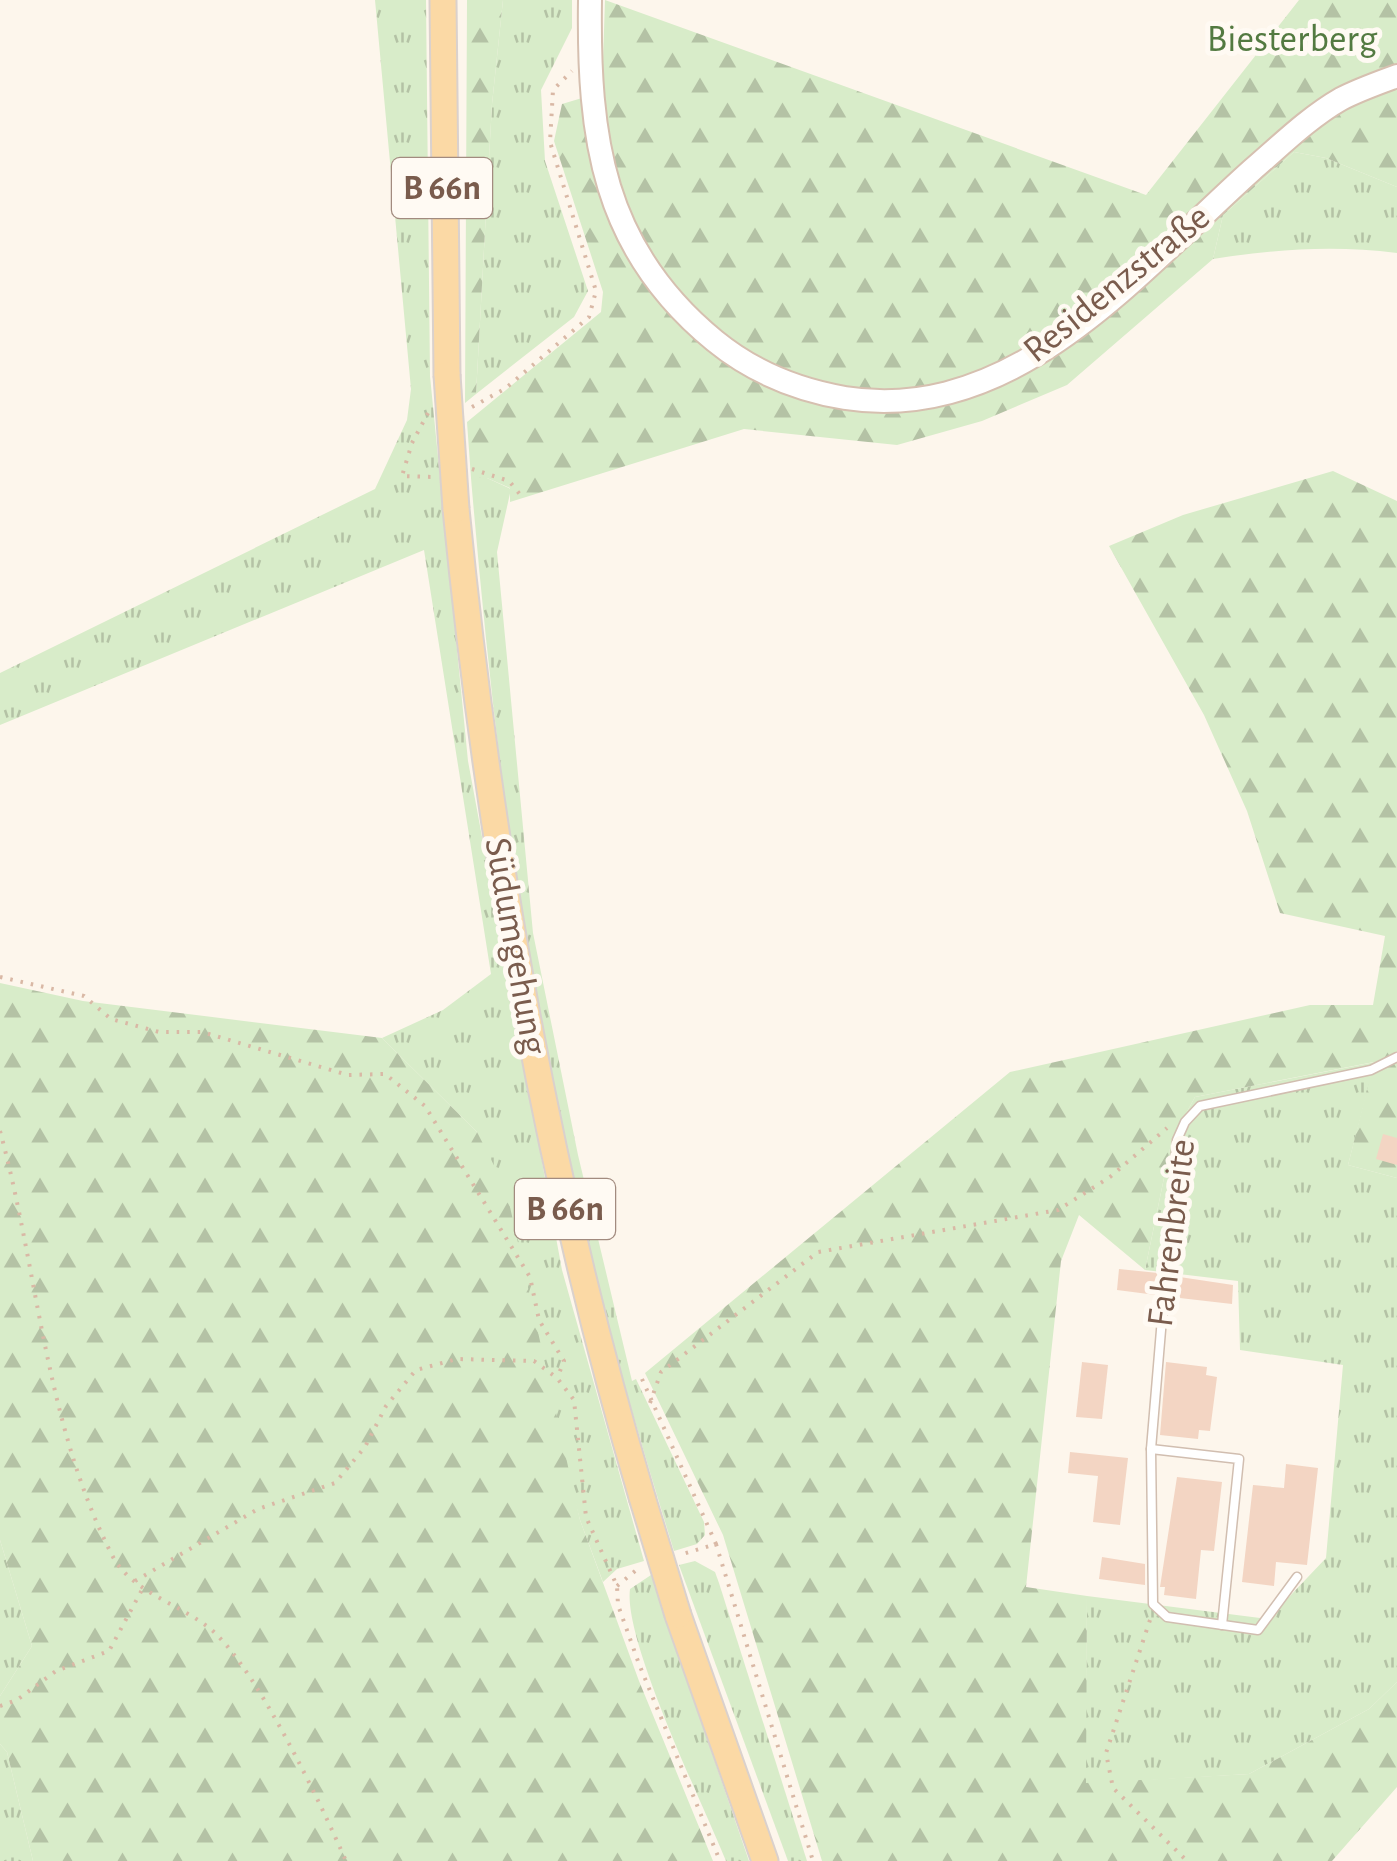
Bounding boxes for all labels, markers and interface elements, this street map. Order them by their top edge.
park label: Biesterberg [1207,21,1378,59]
road number: B 66n [392,158,492,218]
street label: Residenzstraße [1017,198,1217,370]
street label: Südumgehung [477,835,553,1058]
street label: Fahrenbreite [1142,1137,1202,1329]
road number: B 66n [515,1179,615,1239]

